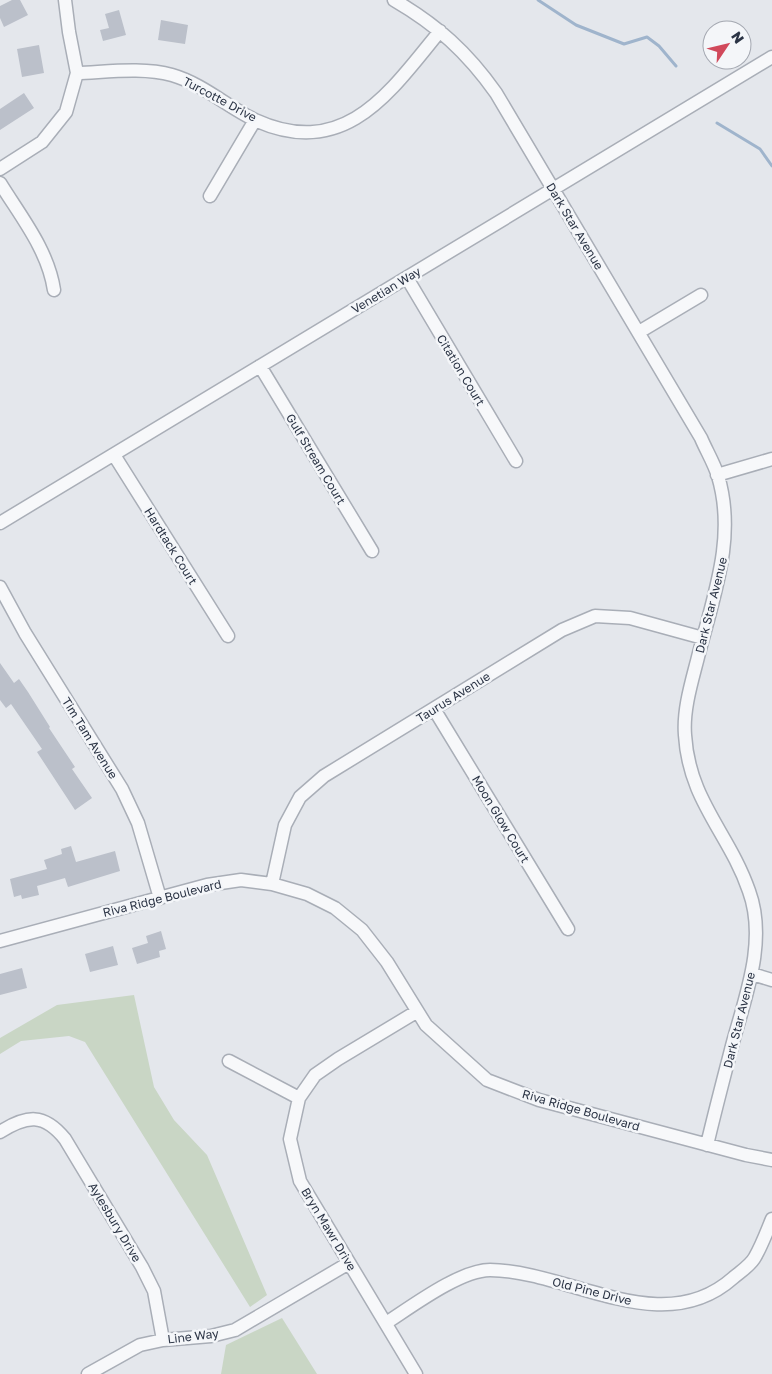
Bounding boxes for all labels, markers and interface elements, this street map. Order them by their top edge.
north arrow [702,20,752,70]
text: N [728,28,748,46]
street label: Turcotte Drive [181,73,259,125]
street label: Dark Star Avenue [543,180,607,272]
street label: Venetian Way [349,263,424,317]
street label: Citation Court [434,332,488,409]
street label: Gulf Stream Court [283,411,349,507]
street label: Hardtack Court [141,505,201,587]
street label: Dark Star Avenue [692,555,730,655]
street label: Taurus Avenue [413,668,493,726]
street label: Tim Tam Avenue [59,694,121,782]
street label: Moon Glow Court [469,773,533,866]
street label: Riva Ridge Boulevard [101,876,223,920]
street label: Dark Star Avenue [720,970,758,1070]
street label: Riva Ridge Boulevard [520,1086,642,1134]
street label: Aylesbury Drive [85,1179,145,1265]
street label: Bryn Mawr Drive [298,1185,360,1273]
street label: Old Pine Drive [551,1274,633,1308]
street label: Line Way [166,1325,220,1347]

